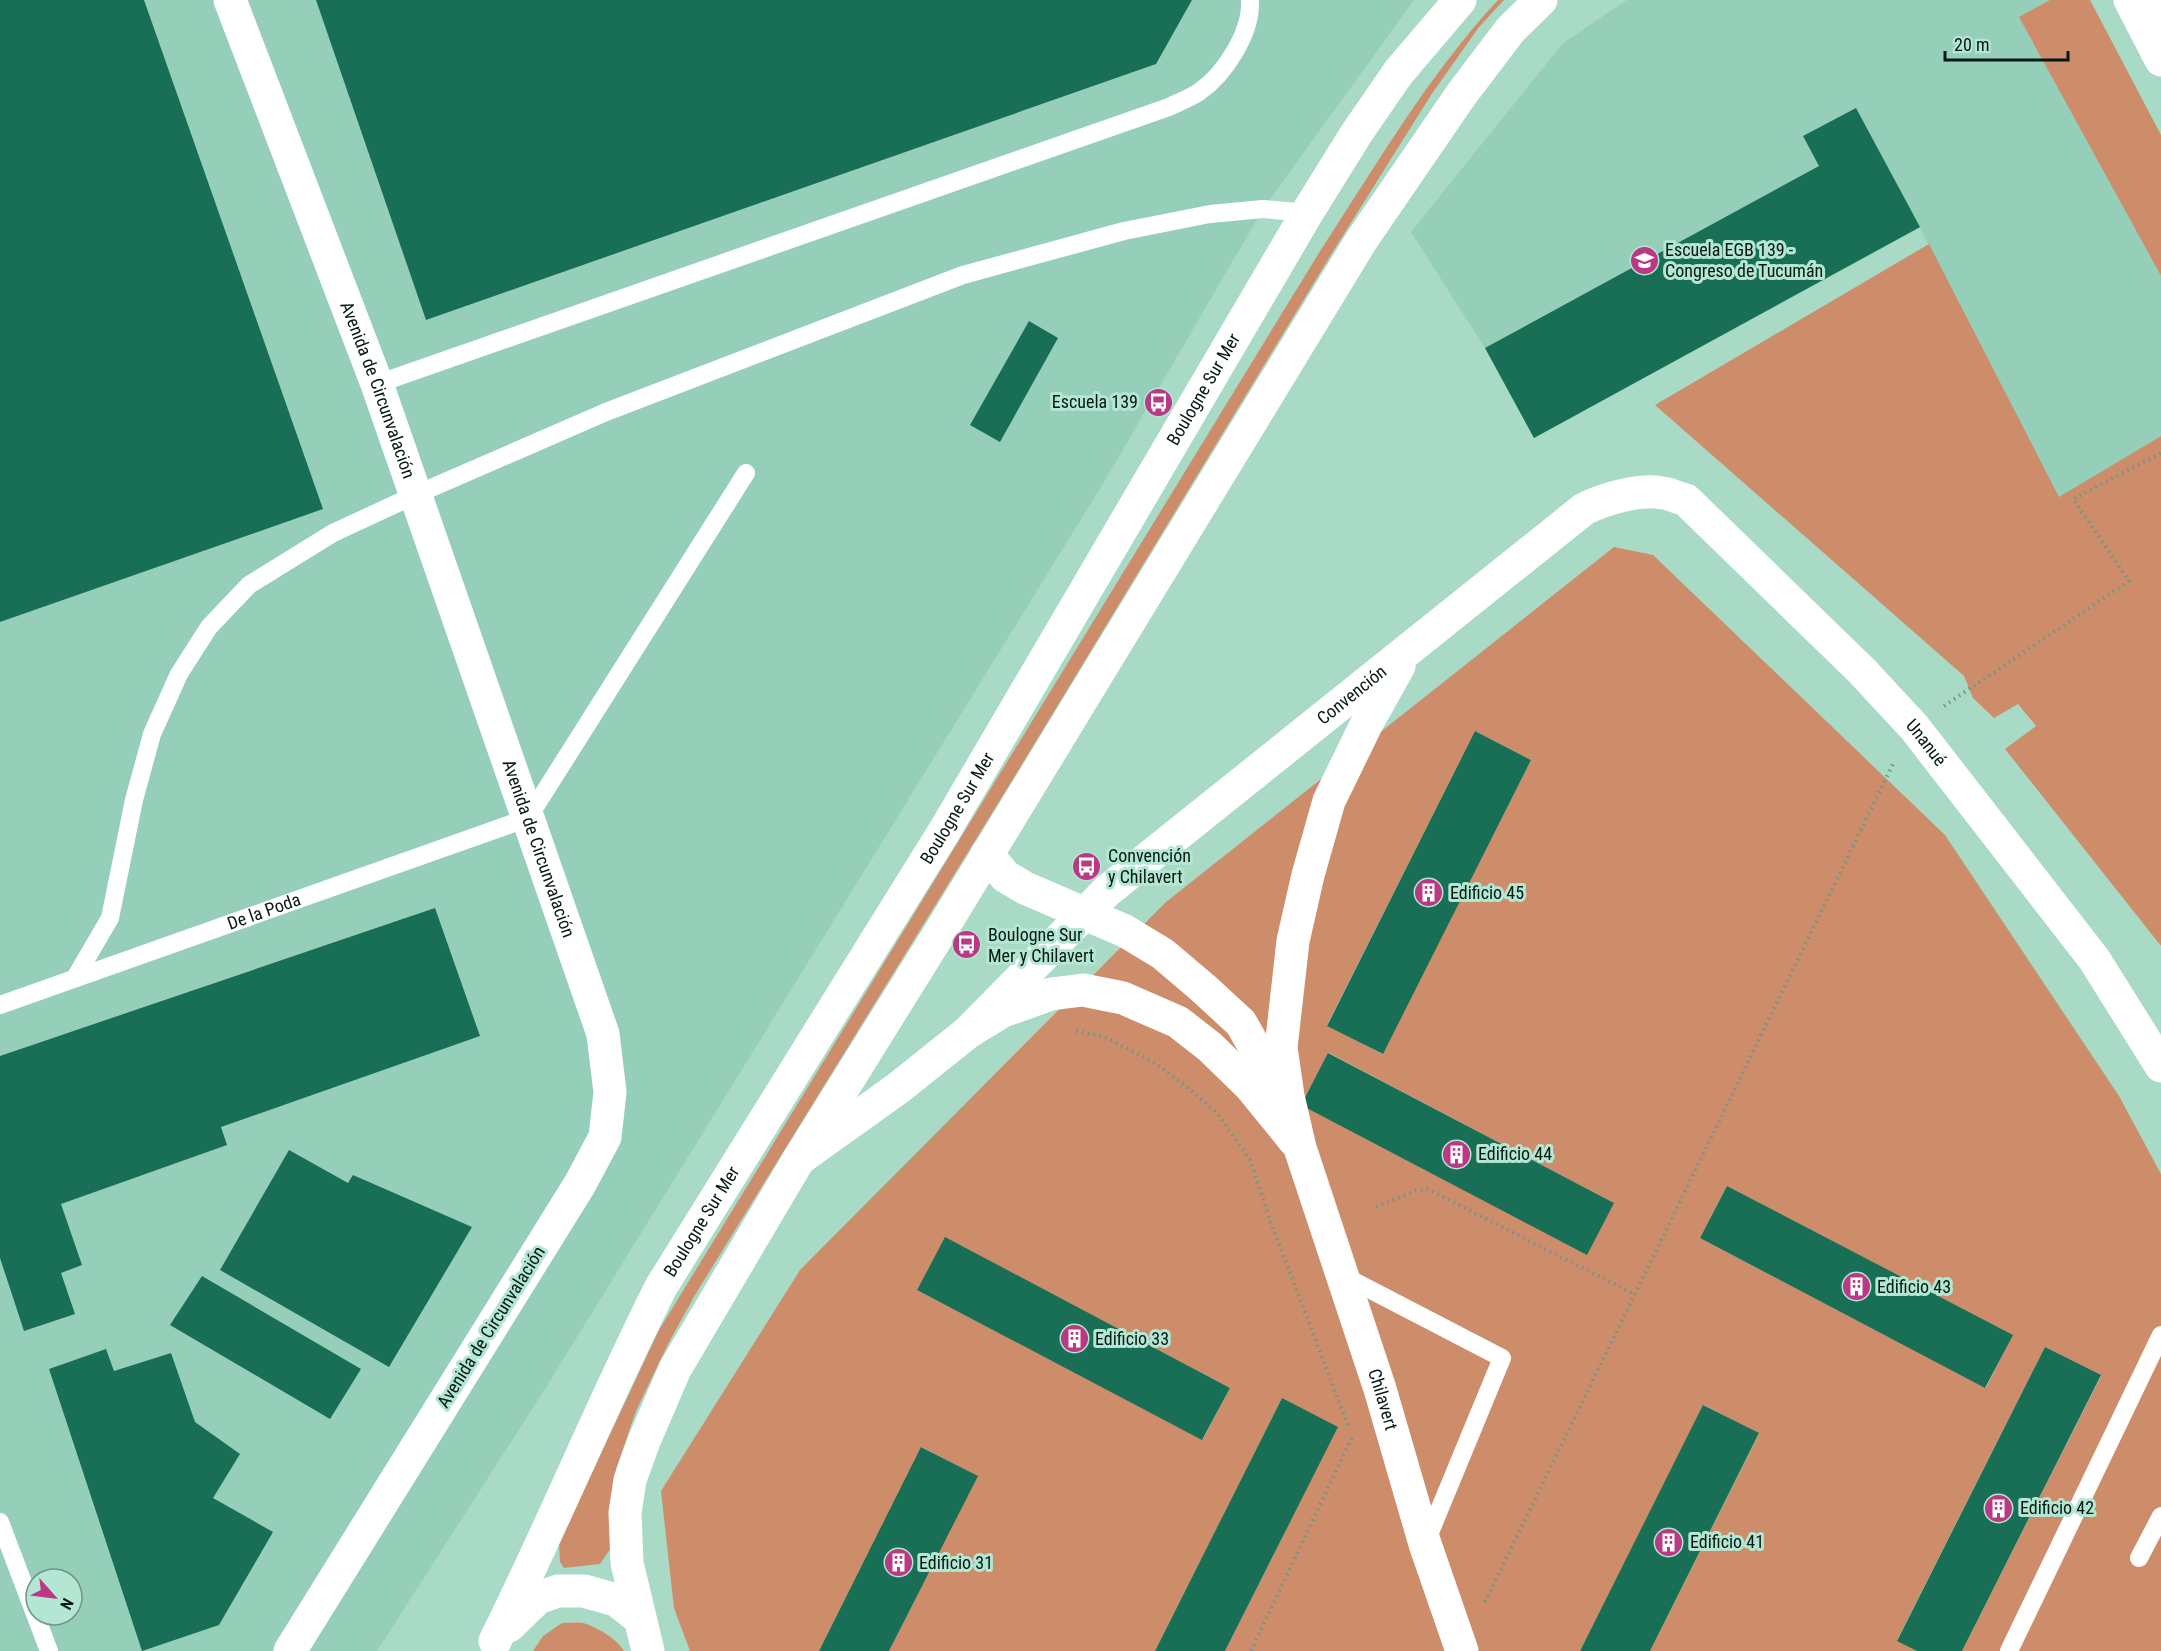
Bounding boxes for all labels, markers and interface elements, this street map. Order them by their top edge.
scale bar [1945,24,2068,62]
text: 20 m [1954,34,1989,55]
place label: Escuela EGB 139 - Congreso de Tucumán [1665,239,1823,281]
school or university icon: Escuela EGB 139 - Congreso de Tucumán [1628,244,1660,276]
street label: Avenida de Circunvalación [336,298,420,481]
street label: Boulogne Sur Mer [1162,329,1244,449]
bus stop icon: Escuela 139 [1143,386,1175,418]
place label: Escuela 139 [1052,391,1138,412]
street label: Convención [1313,660,1390,729]
street label: Unanué [1902,715,1951,770]
street label: Boulogne Sur Mer [916,748,998,868]
street label: Avenida de Circunvalación [498,757,580,940]
place label: Convención y Chilavert [1108,845,1191,887]
bus stop icon: Convención y Chilavert [1071,850,1103,882]
building icon: Edificio 45 [1413,877,1445,909]
place label: Edificio 45 [1450,882,1524,903]
street label: De la Poda [224,888,303,934]
place label: Boulogne Sur Mer y Chilavert [988,924,1094,966]
bus stop icon: Boulogne Sur Mer y Chilavert [951,929,983,961]
building icon: Edificio 44 [1441,1138,1473,1170]
place label: Edificio 44 [1478,1143,1552,1164]
street label: Boulogne Sur Mer [659,1162,744,1280]
street label: Avenida de Circunvalación [432,1242,549,1411]
building icon: Edificio 43 [1840,1271,1872,1303]
place label: Edificio 43 [1877,1276,1951,1297]
building icon: Edificio 33 [1058,1323,1090,1355]
place label: Edificio 33 [1095,1328,1169,1349]
street label: Chilavert [1364,1366,1402,1432]
building icon: Edificio 42 [1983,1492,2015,1524]
place label: Edificio 42 [2020,1497,2094,1518]
building icon: Edificio 41 [1653,1526,1685,1558]
place label: Edificio 41 [1690,1531,1764,1552]
building icon: Edificio 31 [882,1547,914,1579]
place label: Edificio 31 [919,1552,993,1573]
north arrow [24,1567,84,1627]
text: N [56,1595,77,1613]

